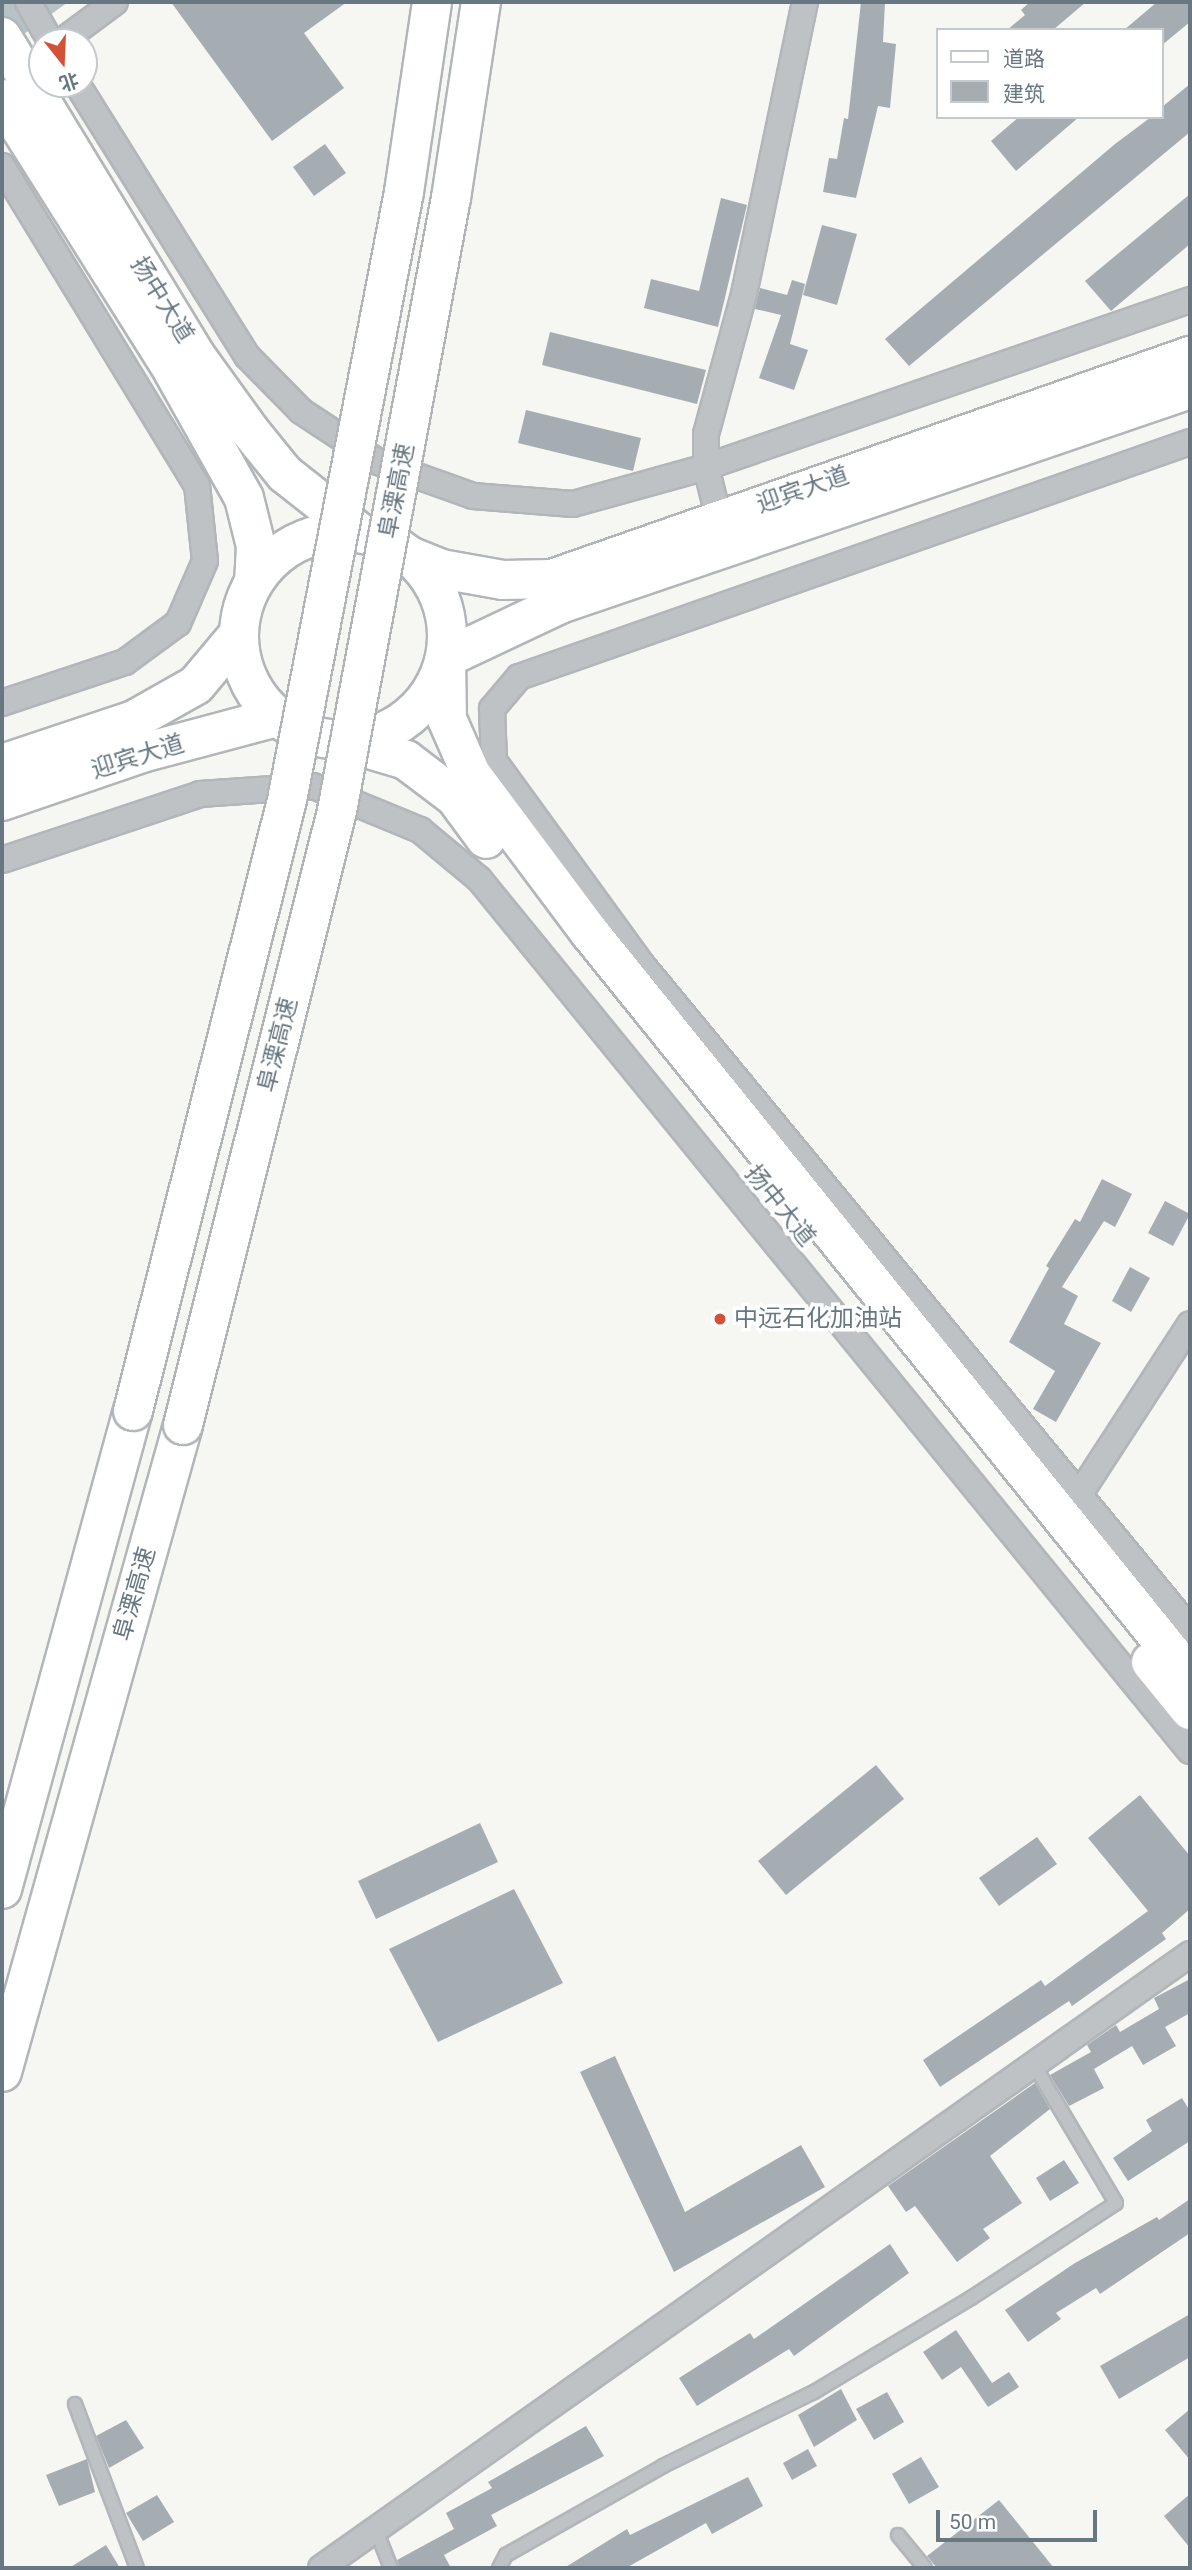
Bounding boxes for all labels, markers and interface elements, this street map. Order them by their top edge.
north arrow [28,28,98,98]
legend [936,28,1164,119]
text: 道路 [1003,47,1045,71]
text: 北 [56,68,82,95]
text: 建筑 [1003,82,1045,106]
street label: 扬中大道 [124,252,200,348]
street label: 阜溧高速 [374,441,420,541]
street label: 迎宾大道 [753,461,853,519]
street label: 迎宾大道 [88,729,188,785]
street label: 阜溧高速 [252,995,304,1095]
street label: 扬中大道 [739,1160,821,1252]
place label: 中远石化加油站 [734,1305,902,1333]
marker: 中远石化加油站 [712,1311,728,1327]
street label: 阜溧高速 [108,1544,162,1644]
scale bar [940,2496,1101,2540]
text: 50 m [949,2510,996,2534]

